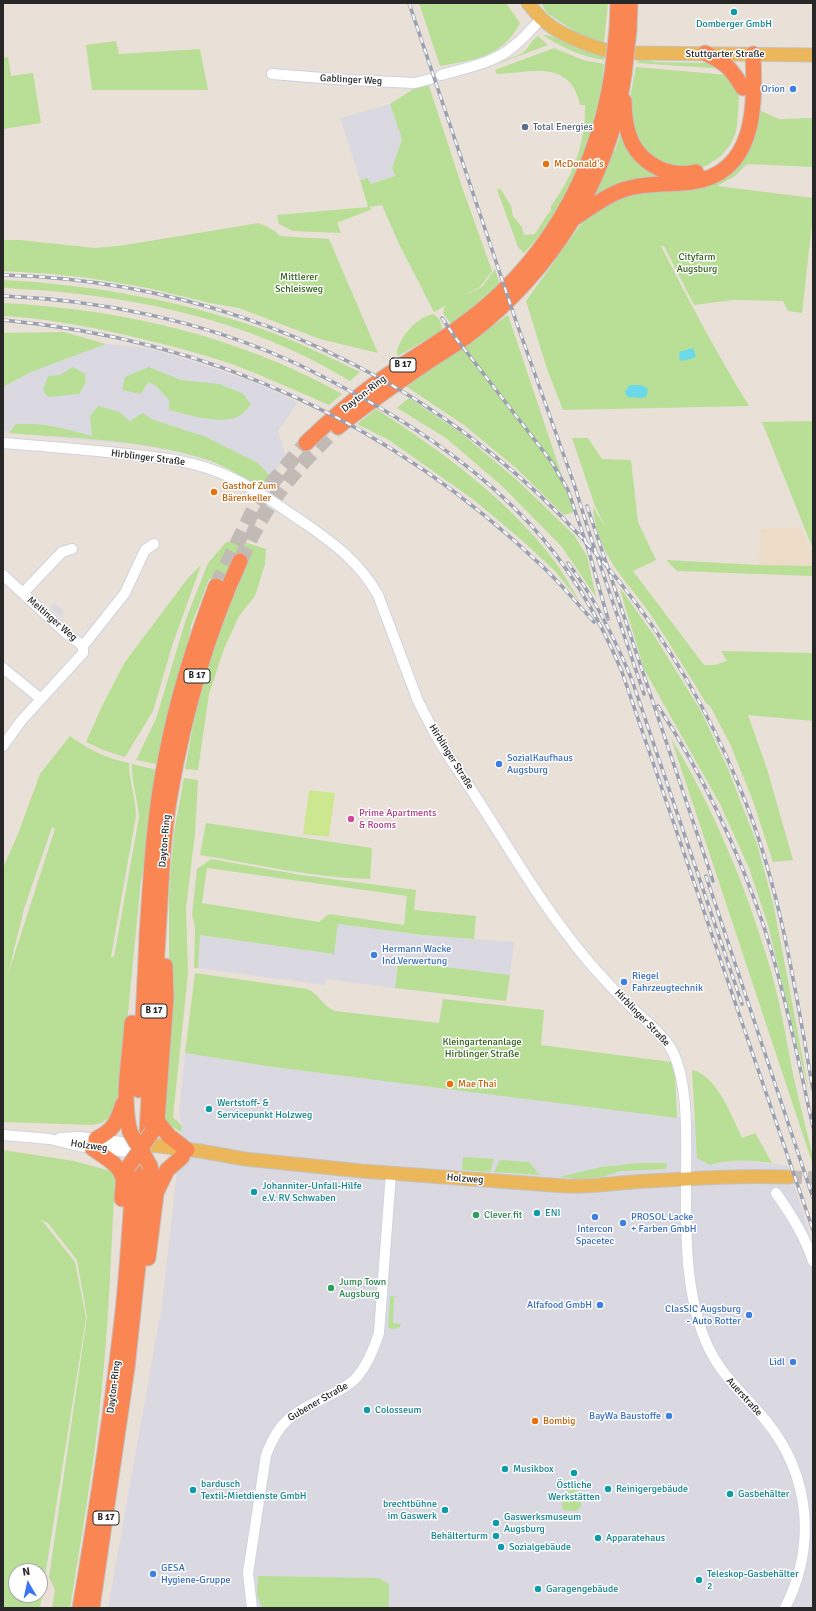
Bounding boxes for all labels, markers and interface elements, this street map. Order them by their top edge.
marker: Domberger GmbH [729,7,739,17]
place label: Domberger GmbH [696,18,772,30]
street label: Stuttgarter Straße [685,48,765,60]
street label: Gablinger Weg [320,72,382,88]
place label: Orion [761,83,785,95]
marker: Orion [788,84,798,94]
place label: Total Energies [533,121,593,133]
marker: Total Energies [520,122,530,132]
place label: McDonald's [554,158,604,170]
marker: McDonald's [541,159,551,169]
park label: Cityfarm Augsburg [677,251,717,274]
park label: Mittlerer Schleisweg [275,271,323,294]
road number: B 17 [390,358,416,372]
street label: Dayton-Ring [339,373,389,415]
street label: Hirblinger Straße [110,447,186,469]
place label: Gasthof Zum Bärenkeller [222,480,276,504]
marker: Gasthof Zum Bärenkeller [209,487,219,497]
street label: Meitinger Weg [25,594,79,644]
road number: B 17 [184,669,210,683]
street label: Hirblinger Straße [426,722,476,792]
place label: SozialKaufhaus Augsburg [507,752,573,776]
marker: SozialKaufhaus Augsburg [494,759,504,769]
place label: Prime Apartments & Rooms [359,807,436,830]
street label: Dayton-Ring [157,814,173,868]
marker: Prime Apartments & Rooms [346,814,356,824]
place label: Hermann Wacke Ind.Verwertung [382,943,451,966]
marker: Hermann Wacke Ind.Verwertung [369,950,379,960]
place label: Riegel Fahrzeugtechnik [632,970,703,994]
marker: Riegel Fahrzeugtechnik [619,977,629,987]
street label: Hirblinger Straße [612,987,672,1049]
road number: B 17 [141,1004,167,1018]
park label: Kleingartenanlage Hirblinger Straße [443,1036,521,1060]
place label: Mae Thai [458,1078,496,1090]
marker: Mae Thai [445,1079,455,1089]
place label: Wertstoff- & Servicepunkt Holzweg [217,1097,312,1120]
marker: Wertstoff- & Servicepunkt Holzweg [204,1104,214,1114]
street label: Holzweg [70,1137,108,1155]
street label: Holzweg [446,1172,484,1186]
place label: Johanniter-Unfall-Hilfe e.V. RV Schwaben [262,1180,362,1204]
marker: Johanniter-Unfall-Hilfe e.V. RV Schwaben [249,1187,259,1197]
place label: ENI [545,1207,560,1219]
marker: ENI [532,1208,542,1218]
place label: Clever fit [484,1209,522,1221]
marker: Clever fit [471,1210,481,1220]
place label: PROSOL Lacke + Farben GmbH [631,1211,697,1234]
marker: Intercon Spacetec [590,1212,600,1222]
marker: PROSOL Lacke + Farben GmbH [618,1218,628,1228]
place label: Intercon Spacetec [576,1223,614,1246]
place label: Jump Town Augsburg [339,1276,386,1300]
marker: Jump Town Augsburg [326,1283,336,1293]
place label: Alfafood GmbH [527,1299,592,1311]
marker: Alfafood GmbH [595,1300,605,1310]
place label: ClasSIC Augsburg - Auto Rotter [665,1303,741,1326]
marker: ClasSIC Augsburg - Auto Rotter [744,1310,754,1320]
place label: Lidl [769,1356,785,1368]
marker: Lidl [788,1357,798,1367]
street label: Dayton-Ring [105,1360,123,1414]
street label: Auerstraße [723,1375,765,1419]
street label: Gubener Straße [286,1380,350,1424]
place label: Colosseum [375,1404,421,1416]
marker: Colosseum [362,1405,372,1415]
place label: BayWa Baustoffe [589,1410,661,1422]
marker: BayWa Baustoffe [664,1411,674,1421]
place label: Bombig [543,1415,575,1427]
marker: Bombig [530,1416,540,1426]
place label: Musikbox [513,1463,554,1475]
marker: Musikbox [500,1464,510,1474]
marker: Östliche Werkstätten [569,1468,579,1478]
place label: bardusch Textil-Mietdienste GmbH [201,1478,306,1502]
place label: Östliche Werkstätten [548,1479,600,1502]
place label: Reinigergebäude [616,1483,688,1495]
marker: Reinigergebäude [603,1484,613,1494]
marker: bardusch Textil-Mietdienste GmbH [188,1485,198,1495]
place label: Gasbehälter [738,1488,790,1500]
marker: Gasbehälter [725,1489,735,1499]
place label: brechtbühne im Gaswerk [383,1498,437,1522]
marker: brechtbühne im Gaswerk [440,1505,450,1515]
road number: B 17 [93,1511,119,1525]
place label: Gaswerksmuseum Augsburg [504,1511,581,1534]
marker: Gaswerksmuseum Augsburg [491,1518,501,1528]
place label: Behälterturm [431,1530,488,1542]
marker: Behälterturm [491,1531,501,1541]
place label: Apparatehaus [606,1532,665,1544]
marker: Apparatehaus [593,1533,603,1543]
place label: Sozialgebäude [509,1541,571,1553]
marker: Sozialgebäude [496,1542,506,1552]
place label: GESA Hygiene-Gruppe [161,1562,230,1586]
north arrow [8,1563,48,1603]
text: N [21,1565,31,1579]
place label: Teleskop-Gasbehälter 2 [707,1568,799,1592]
marker: GESA Hygiene-Gruppe [148,1569,158,1579]
marker: Teleskop-Gasbehälter 2 [694,1575,704,1585]
place label: Garagengebäude [546,1583,618,1595]
marker: Garagengebäude [533,1584,543,1594]

